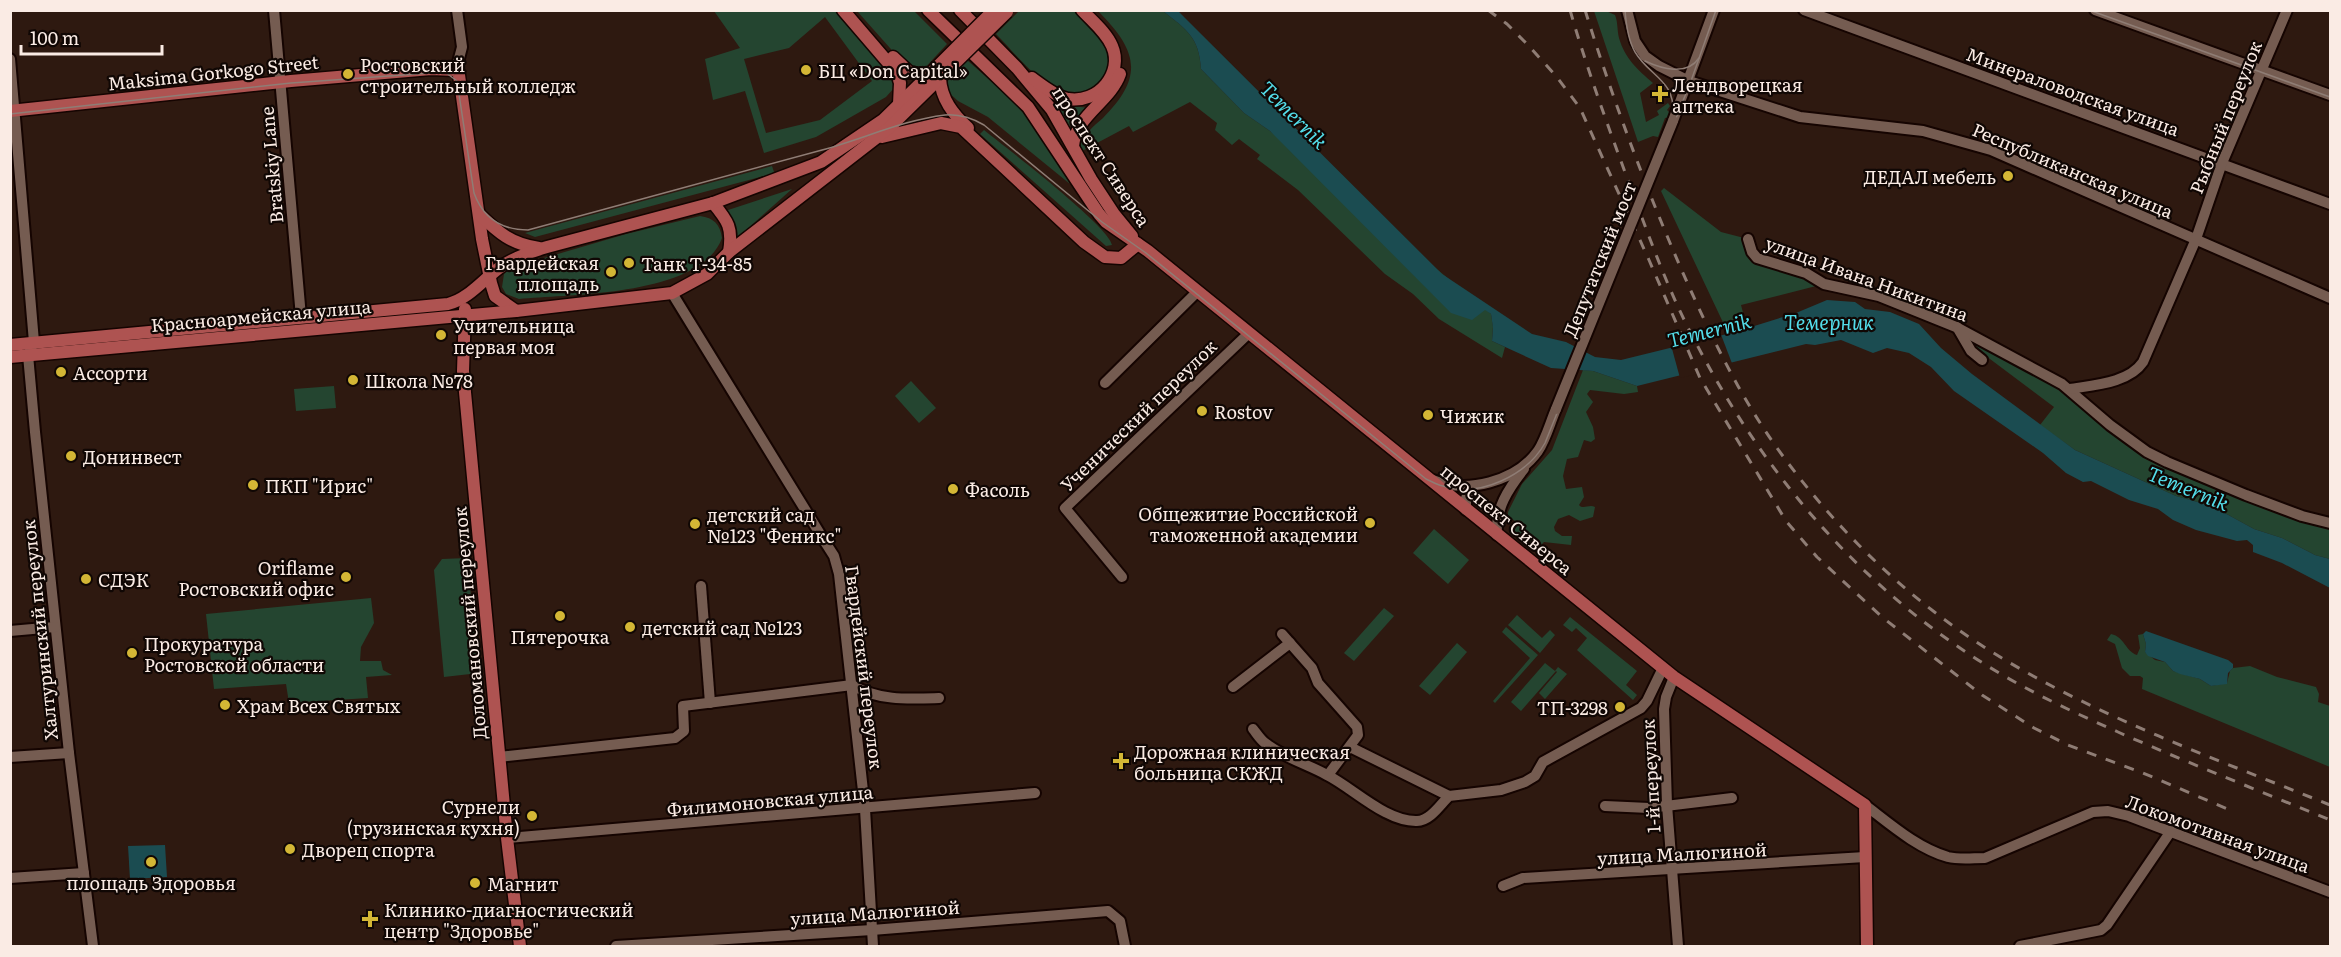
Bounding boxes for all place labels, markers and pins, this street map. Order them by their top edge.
place label: Ростовский строительный колледж [360,51,576,99]
place label: БЦ «Don Capital» [818,57,968,84]
marker: БЦ «Don Capital» [799,63,813,77]
marker: Ростовский строительный колледж [341,67,355,81]
place label: Лендворецкая аптека [1672,71,1803,119]
marker: Лендворецкая аптека [1653,87,1667,101]
place label: ДЕДАЛ мебель [1864,163,1996,190]
marker: ДЕДАЛ мебель [2001,169,2015,183]
place label: Гвардейская площадь [485,249,599,297]
place label: Танк Т-34-85 [641,250,752,277]
marker: Танк Т-34-85 [622,256,636,270]
marker: Гвардейская площадь [604,265,618,279]
place label: Учительница первая моя [453,312,575,360]
marker: Учительница первая моя [434,328,448,342]
place label: Ассорти [73,359,148,386]
marker: Ассорти [54,365,68,379]
place label: Школа №78 [365,367,473,394]
marker: Школа №78 [346,373,360,387]
place label: Rostov [1214,398,1273,425]
place label: Чижик [1440,402,1505,429]
marker: Rostov [1195,404,1209,418]
marker: Чижик [1421,408,1435,422]
place label: Донинвест [83,443,182,470]
marker: Донинвест [64,449,78,463]
place label: ПКП "Ирис" [265,472,373,499]
place label: Фасоль [965,476,1030,503]
marker: ПКП "Ирис" [246,478,260,492]
marker: Фасоль [946,482,960,496]
place label: Общежитие Российской таможенной академии [1138,500,1358,548]
place label: детский сад №123 "Феникс" [707,501,842,549]
marker: Общежитие Российской таможенной академии [1363,516,1377,530]
marker: детский сад №123 "Феникс" [688,517,702,531]
place label: Oriflame Ростовский офис [178,554,334,602]
place label: СДЭК [98,566,149,593]
marker: Oriflame Ростовский офис [339,570,353,584]
marker: СДЭК [79,572,93,586]
marker: Пятерочка [553,609,567,623]
place label: детский сад №123 [642,614,802,641]
marker: детский сад №123 [623,620,637,634]
place label: Пятерочка [510,623,610,650]
place label: Прокуратура Ростовской области [144,630,324,678]
marker: Прокуратура Ростовской области [125,646,139,660]
place label: Храм Всех Святых [237,692,401,719]
place label: ТП-3298 [1537,694,1608,721]
marker: Храм Всех Святых [218,698,232,712]
marker: ТП-3298 [1613,700,1627,714]
place label: Дорожная клиническая больница СКЖД [1134,738,1350,786]
marker: Дорожная клиническая больница СКЖД [1112,752,1130,770]
place label: Сурнели (грузинская кухня) [347,793,520,841]
marker: Сурнели (грузинская кухня) [525,809,539,823]
place label: Дворец спорта [302,836,435,863]
marker: Дворец спорта [283,842,297,856]
marker: площадь Здоровья [144,855,158,869]
place label: площадь Здоровья [66,869,236,896]
place label: Магнит [487,870,559,897]
marker: Магнит [468,876,482,890]
place label: Клинико-диагностический центр "Здоровье" [384,896,634,944]
marker: Клинико-диагностический центр "Здоровье" [361,910,379,928]

